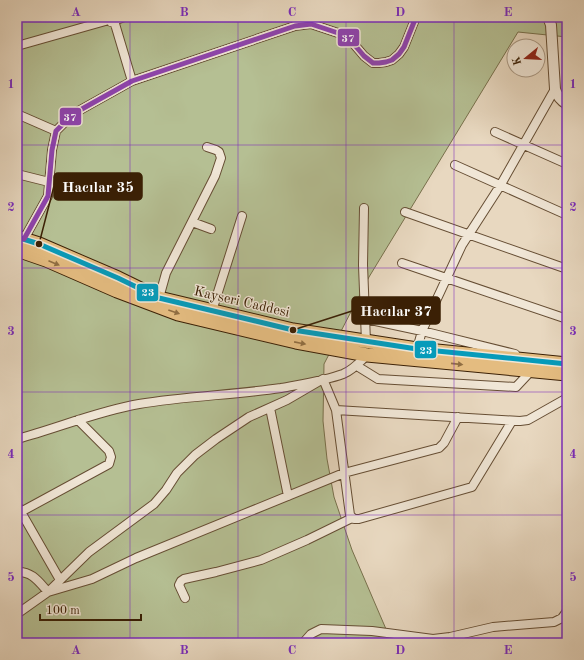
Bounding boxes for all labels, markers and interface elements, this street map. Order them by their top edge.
text: A [71,6,81,19]
text: B [179,6,189,19]
text: C [288,6,296,19]
text: D [395,6,405,19]
text: E [504,6,513,19]
line badge: 37 [337,28,360,47]
text: 37 [342,34,354,45]
north arrow [506,38,546,78]
text: K [511,54,524,66]
text: 1 [7,78,15,91]
text: 1 [569,78,577,91]
line badge: 37 [59,107,82,126]
text: 37 [64,113,76,124]
callout: Hacılar 35 [54,173,142,200]
text: Hacılar 35 [62,181,134,196]
text: 2 [7,201,15,214]
text: 2 [569,201,577,214]
one-way arrow [48,261,60,267]
line badge: 23 [136,283,159,302]
street label: Kayseri Caddesi [193,284,291,320]
text: 23 [142,288,154,299]
callout: Hacılar 37 [352,297,440,324]
text: Hacılar 37 [360,305,432,320]
one-way arrow [168,310,180,316]
text: 3 [7,325,15,338]
text: 3 [569,325,577,338]
one-way arrow [294,340,306,346]
line badge: 23 [414,340,437,359]
text: 23 [420,346,432,357]
one-way arrow [451,360,463,367]
text: 4 [7,448,15,461]
text: 4 [569,448,577,461]
text: 5 [7,571,15,584]
text: 5 [569,571,577,584]
scale bar [40,596,141,622]
text: 100 m [46,605,80,617]
text: A [71,644,81,657]
text: B [179,644,189,657]
text: C [288,644,296,657]
text: D [395,644,405,657]
text: E [504,644,513,657]

